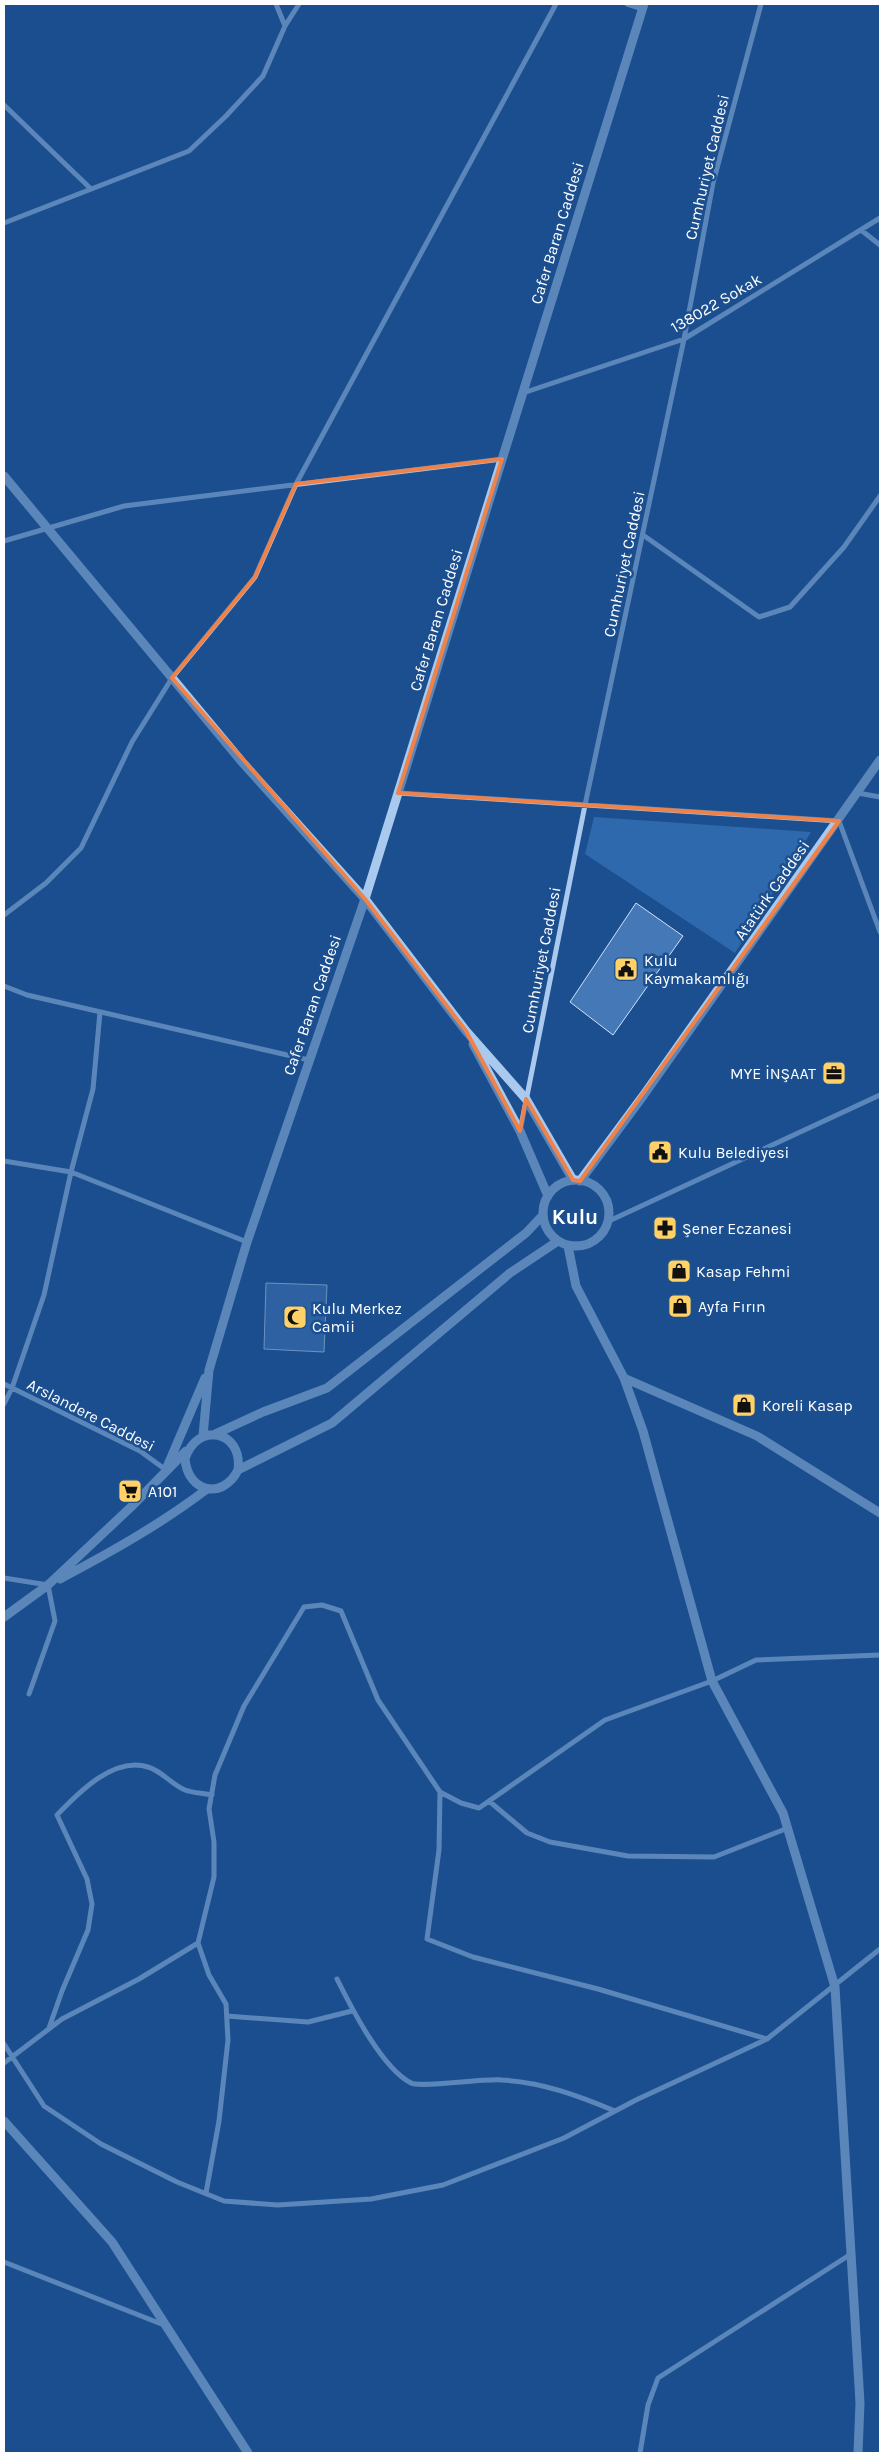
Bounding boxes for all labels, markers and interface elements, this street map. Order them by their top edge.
street label: Cumhuriyet Caddesi [681,92,733,242]
street label: Cafer Baran Caddesi [526,160,588,306]
street label: 138022 Sokak [667,269,765,337]
street label: Cumhuriyet Caddesi [599,489,649,639]
street label: Cafer Baran Caddesi [405,547,467,693]
street label: Atatürk Caddesi [731,837,813,943]
street label: Cumhuriyet Caddesi [517,885,565,1035]
street label: Cafer Baran Caddesi [279,932,345,1078]
place label: Kulu Kaymakamlığı [644,951,750,988]
public building icon: Kulu Kaymakamlığı [613,956,639,982]
office icon: MYE İNŞAAT [821,1060,847,1086]
place label: MYE İNŞAAT [730,1064,816,1083]
public building icon: Kulu Belediyesi [647,1139,673,1165]
place label: Kulu Belediyesi [678,1143,789,1162]
district label: Kulu [552,1205,598,1229]
pharmacy icon: Şener Eczanesi [652,1215,678,1241]
place label: Şener Eczanesi [682,1219,792,1238]
shop icon: Kasap Fehmi [666,1258,692,1284]
place label: Kasap Fehmi [696,1262,790,1281]
shop icon: Ayfa Fırın [667,1293,693,1319]
place label: Ayfa Fırın [698,1297,766,1316]
place label: Kulu Merkez Camii [312,1299,402,1336]
mosque icon: Kulu Merkez Camii [282,1304,308,1330]
street label: Arslandere Caddesi [24,1375,158,1455]
shop icon: Koreli Kasap [731,1392,757,1418]
place label: Koreli Kasap [762,1396,853,1415]
supermarket icon: A101 [117,1478,143,1504]
place label: A101 [148,1482,177,1501]

